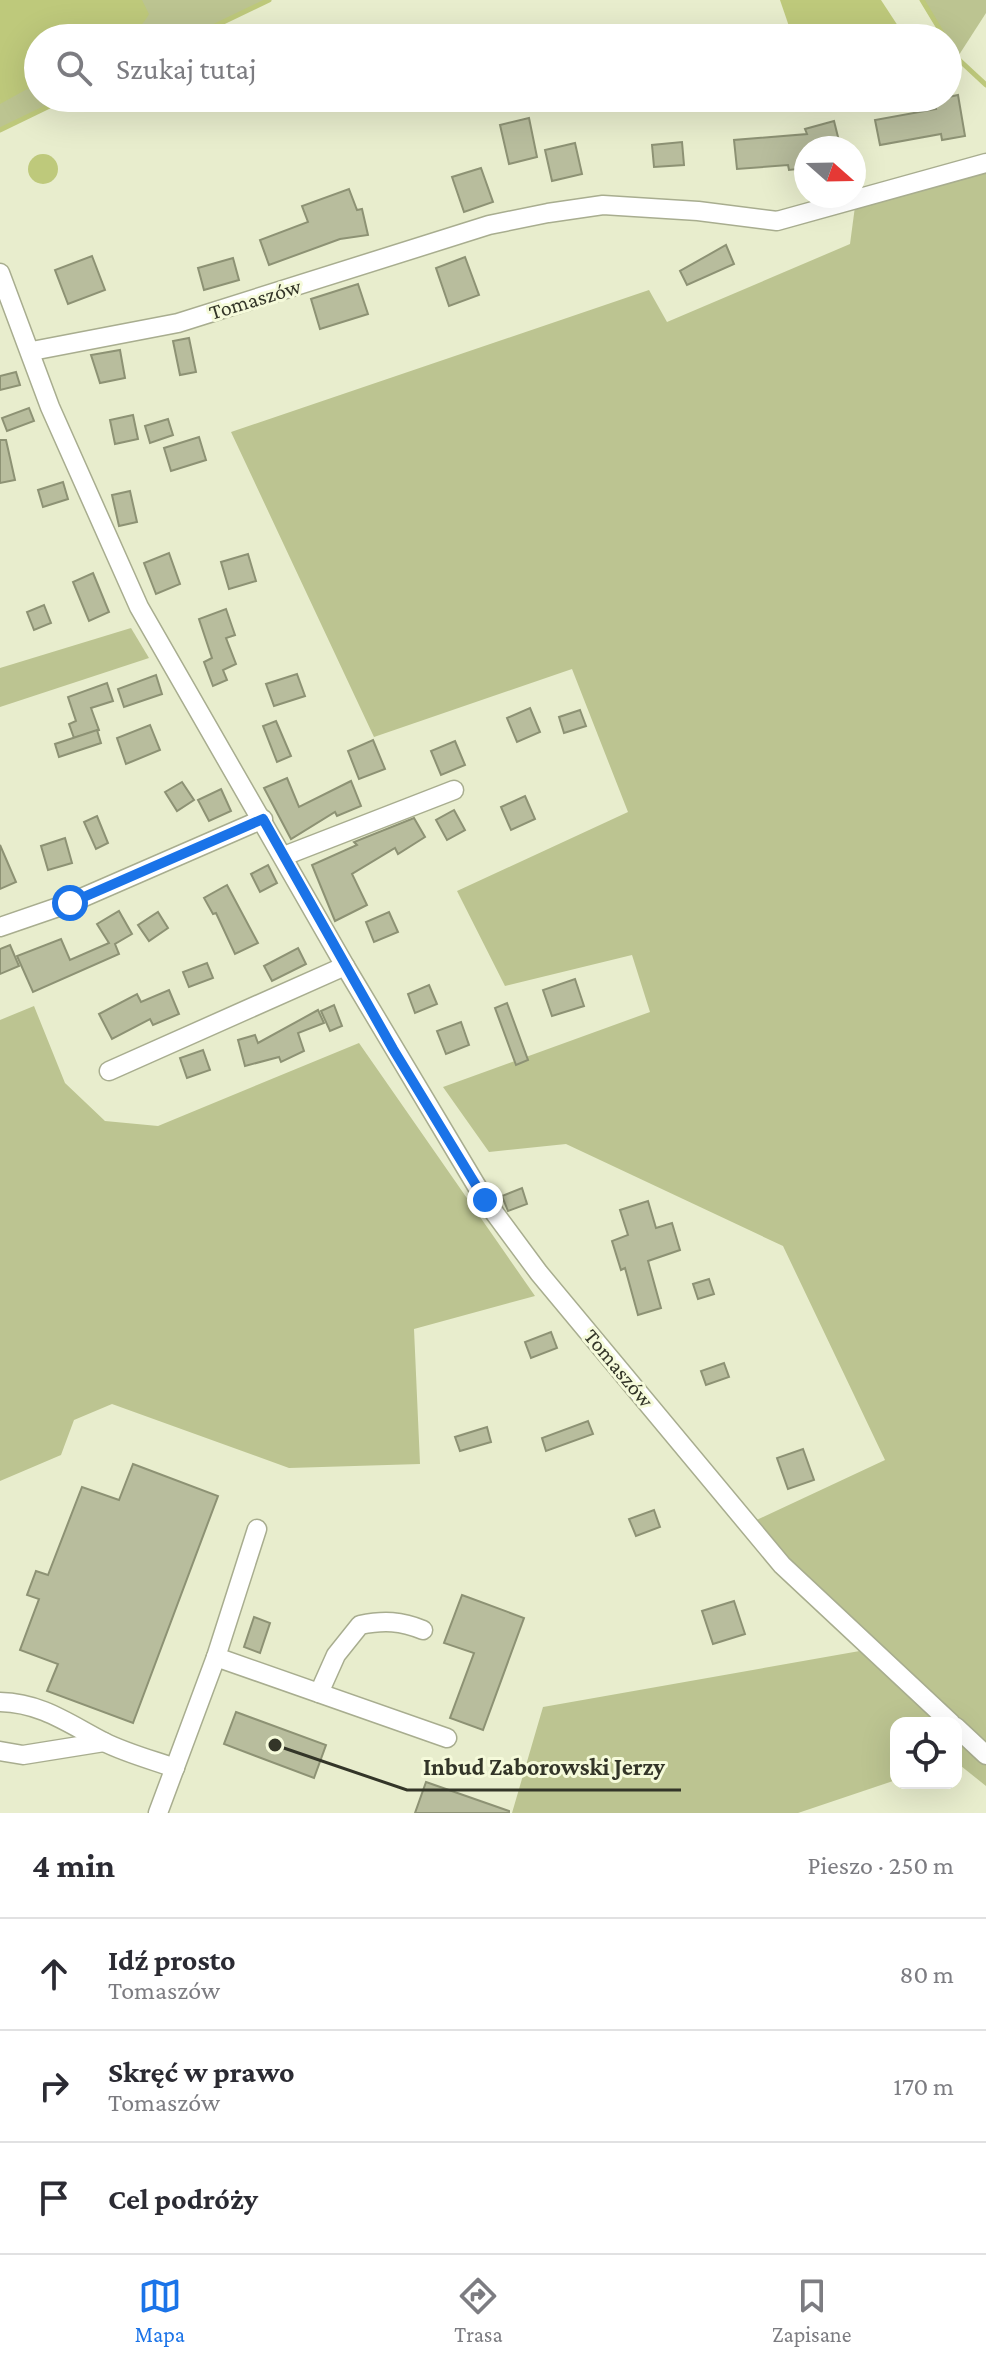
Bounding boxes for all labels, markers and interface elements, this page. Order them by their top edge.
search box [24,24,962,112]
icon: search [52,46,96,90]
text: Szukaj tutaj [116,52,256,85]
north arrow [794,136,866,208]
street label: Tomaszów [206,273,305,325]
route start [52,885,88,921]
route end [467,1182,503,1218]
street label: Tomaszów [579,1324,660,1413]
map controls [890,1717,962,1789]
button: locate [890,1717,962,1789]
callout: Inbud Zaborowski Jerzy [407,1742,681,1790]
text: Inbud Zaborowski Jerzy [423,1753,665,1780]
text: 4 min [32,1847,115,1884]
text: Pieszo · 250 m [807,1851,954,1880]
text: Idź prosto [108,1943,236,1976]
icon: ahead [32,1952,76,1996]
text: 80 m [900,1960,954,1989]
text: Tomaszów [108,1976,220,2005]
text: Skręć w prawo [108,2055,295,2088]
icon: right [32,2064,76,2108]
text: 170 m [893,2072,954,2101]
text: Tomaszów [108,2088,220,2117]
icon: arrive [32,2176,76,2220]
text: Cel podróży [108,2182,258,2215]
tab: Mapa [135,2274,185,2347]
tab: Trasa [454,2274,503,2347]
tab: Zapisane [772,2274,851,2347]

